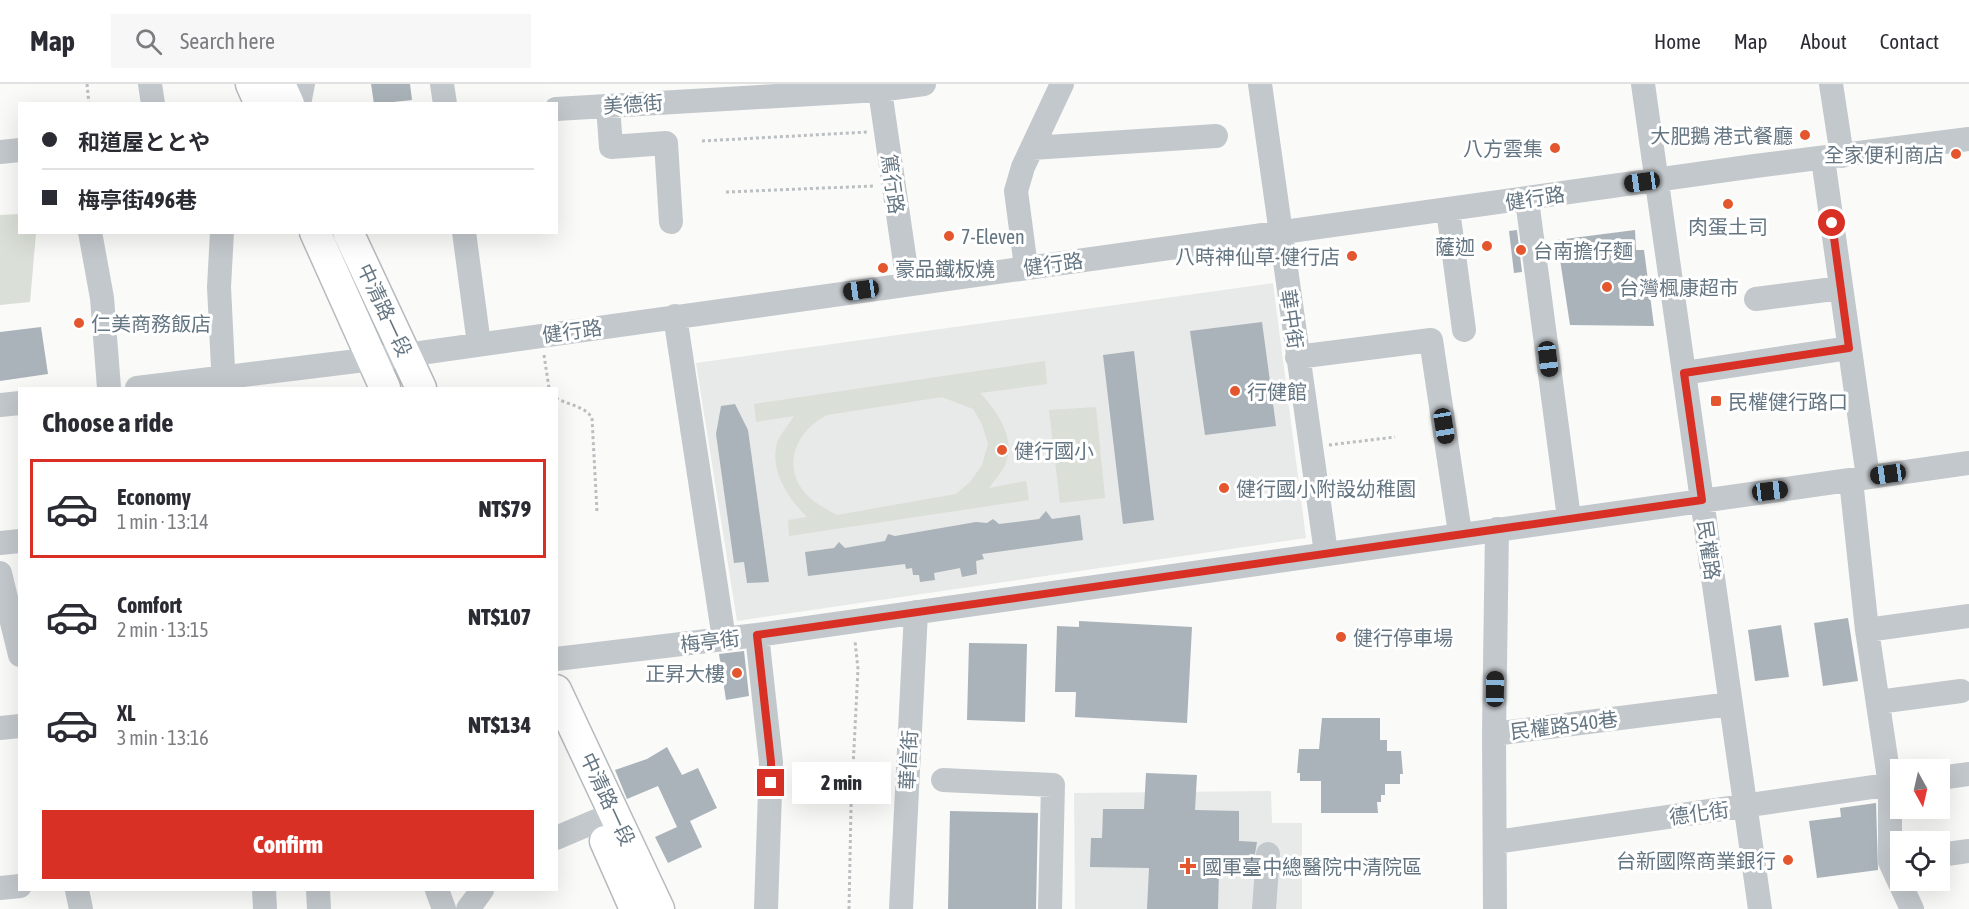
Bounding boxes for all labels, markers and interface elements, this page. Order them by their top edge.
search box [111,14,531,68]
text: Map [30,25,75,57]
icon: search [132,25,165,58]
text: Search here [180,28,275,54]
text: Home [1654,29,1701,53]
text: Map [1734,29,1768,53]
text: About [1801,29,1847,53]
text: Contact [1880,29,1939,53]
street label: 美德街 [602,90,664,118]
place label: 大肥鵝 港式餐廳 [1650,124,1793,147]
marker: 大肥鵝 港式餐廳 [1798,128,1812,142]
text: 和道屋ととや [78,129,210,155]
place label: 八方雲集 [1463,137,1543,160]
marker: 八方雲集 [1548,141,1562,155]
place label: 全家便利商店 [1824,143,1944,166]
marker: 全家便利商店 [1949,147,1963,161]
street label: 篤行路 [877,153,909,215]
car [1623,171,1661,193]
street label: 健行路 [1504,182,1566,214]
text: 梅亭街496巷 [78,187,197,213]
marker: 肉蛋土司 [1721,197,1735,211]
route start [1818,209,1845,236]
place label: 肉蛋土司 [1688,215,1768,238]
place label: 7-Eleven [961,225,1025,248]
marker: 7-Eleven [942,229,956,243]
place label: 薩迦 [1435,235,1475,258]
marker: 薩迦 [1480,239,1494,253]
place label: 台南擔仔麵 [1533,239,1633,262]
marker: 台南擔仔麵 [1514,243,1528,257]
place label: 八時神仙草-健行店 [1175,245,1340,268]
street label: 健行路 [1022,248,1084,280]
marker: 八時神仙草-健行店 [1345,249,1359,263]
place label: 豪品鐵板燒 [895,257,995,280]
street label: 中清路一段 [353,260,417,360]
marker: 豪品鐵板燒 [876,261,890,275]
place label: 台灣楓康超市 [1619,276,1739,299]
car [842,279,880,301]
marker: 台灣楓康超市 [1600,280,1614,294]
street label: 華中街 [1276,288,1308,350]
place label: 仁美商務飯店 [91,312,211,335]
street label: 健行路 [541,315,603,347]
marker: 仁美商務飯店 [72,316,86,330]
car [1537,340,1559,378]
place label: 行健館 [1247,380,1307,403]
marker: 行健館 [1228,384,1242,398]
place label: 民權健行路口 [1728,390,1848,413]
marker: 民權健行路口 [1709,394,1723,408]
text: Choose a ride [42,407,174,438]
car [1432,407,1456,445]
place label: 健行國小 [1014,439,1094,462]
marker: 健行國小 [995,443,1009,457]
car [1869,463,1907,485]
place label: 健行國小附設幼稚園 [1236,477,1416,500]
car [1751,480,1789,502]
marker: 健行國小附設幼稚園 [1217,481,1231,495]
icon: car [45,482,99,536]
text: Economy [117,484,191,510]
text: NT$79 [478,496,531,522]
text: 1 min · 13:14 [117,510,209,533]
street label: 民權路 [1693,519,1725,581]
icon: car [45,590,99,644]
text: Comfort [117,592,182,618]
text: NT$107 [468,604,531,630]
text: 2 min · 13:15 [117,618,209,641]
street label: 梅亭街 [679,626,741,656]
place label: 健行停車場 [1353,626,1453,649]
marker: 健行停車場 [1334,630,1348,644]
place label: 正昇大樓 [645,662,725,685]
marker: 正昇大樓 [730,666,744,680]
car [1486,671,1504,707]
icon: car [45,698,99,752]
text: XL [117,700,135,726]
street label: 民權路540巷 [1509,707,1619,743]
text: NT$134 [468,712,531,738]
text: 3 min · 13:16 [117,726,209,749]
street label: 華信街 [895,729,921,791]
street label: 中清路一段 [576,749,640,849]
north arrow [1890,759,1950,819]
map controls [1890,759,1950,891]
callout: 2 min [792,762,891,804]
route end [757,769,784,796]
text: 2 min [821,771,862,794]
street label: 德化街 [1668,797,1730,829]
button: Confirm [42,810,534,879]
button: locate [1890,831,1950,891]
place label: 台新國際商業銀行 [1616,849,1776,872]
marker: 台新國際商業銀行 [1781,853,1795,867]
place label: 國軍臺中總醫院中清院區 [1202,855,1422,878]
marker: 國軍臺中總醫院中清院區 [1179,857,1197,875]

